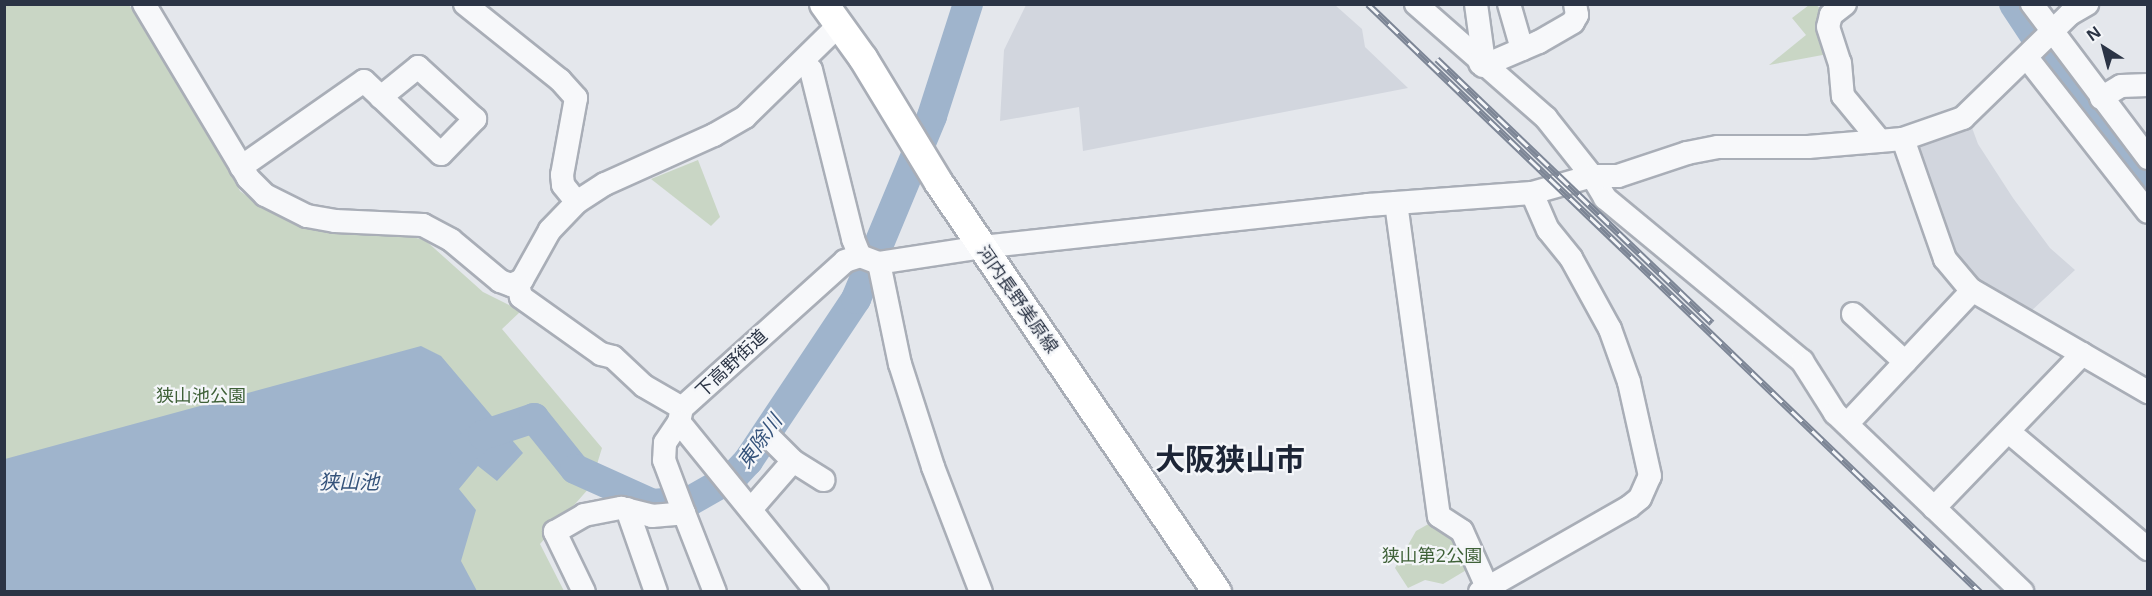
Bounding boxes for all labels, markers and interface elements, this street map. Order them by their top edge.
north arrow [2074,18,2134,78]
text: N [2082,21,2105,46]
street label: 河内長野美原線 [973,241,1063,357]
street label: 下高野街道 [691,324,771,402]
park label: 狭山池公園 [156,384,246,406]
water label: 東除川 [732,410,786,472]
district label: 大阪狭山市 [1155,441,1305,477]
water label: 狭山池 [319,469,379,493]
park label: 狭山第2公園 [1382,544,1482,566]

